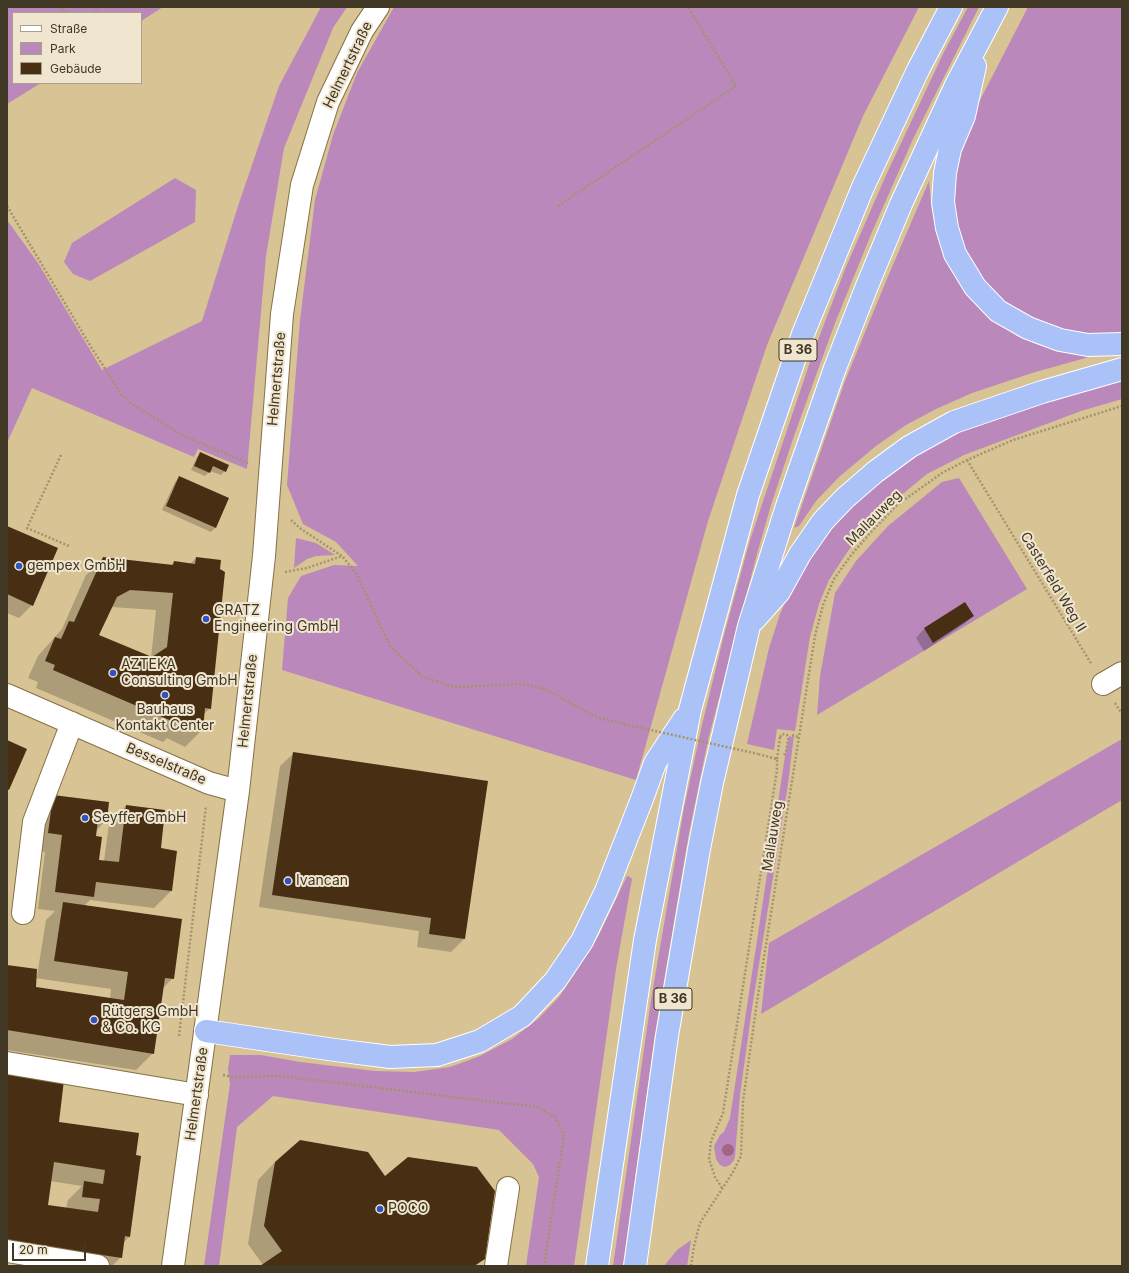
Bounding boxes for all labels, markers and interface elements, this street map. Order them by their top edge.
legend [12,12,142,84]
street label: Helmertstraße [320,19,376,111]
text: Straße [50,21,87,36]
text: Park [50,41,76,56]
text: Gebäude [50,61,102,76]
street label: Helmertstraße [265,331,289,427]
road number: B 36 [779,339,817,361]
street label: Mallauweg [843,487,905,549]
street label: Casterfeld Weg II [1017,529,1089,635]
place label: gempex GmbH [27,558,126,574]
marker: gempex GmbH [14,561,24,571]
place label: GRATZ Engineering GmbH [214,603,339,636]
marker: GRATZ Engineering GmbH [201,614,211,624]
street label: Helmertstraße [235,653,261,749]
place label: AZTEKA Consulting GmbH [121,657,238,690]
marker: AZTEKA Consulting GmbH [108,668,118,678]
marker: Bauhaus Kontakt Center [160,690,170,700]
place label: Bauhaus Kontakt Center [116,702,214,734]
street label: Besselstraße [123,740,209,788]
street label: Mallauweg [759,799,787,873]
place label: Seyffer GmbH [93,810,186,826]
marker: Seyffer GmbH [80,813,90,823]
place label: Ivancan [296,873,348,889]
marker: Ivancan [283,876,293,886]
road number: B 36 [654,988,692,1010]
place label: Rütgers GmbH & Co. KG [102,1004,199,1036]
marker: Rütgers GmbH & Co. KG [89,1015,99,1025]
street label: Helmertstraße [182,1046,212,1142]
place label: POCO [388,1201,429,1217]
marker: POCO [375,1204,385,1214]
scale bar [14,1235,88,1261]
text: 20 m [19,1242,48,1257]

